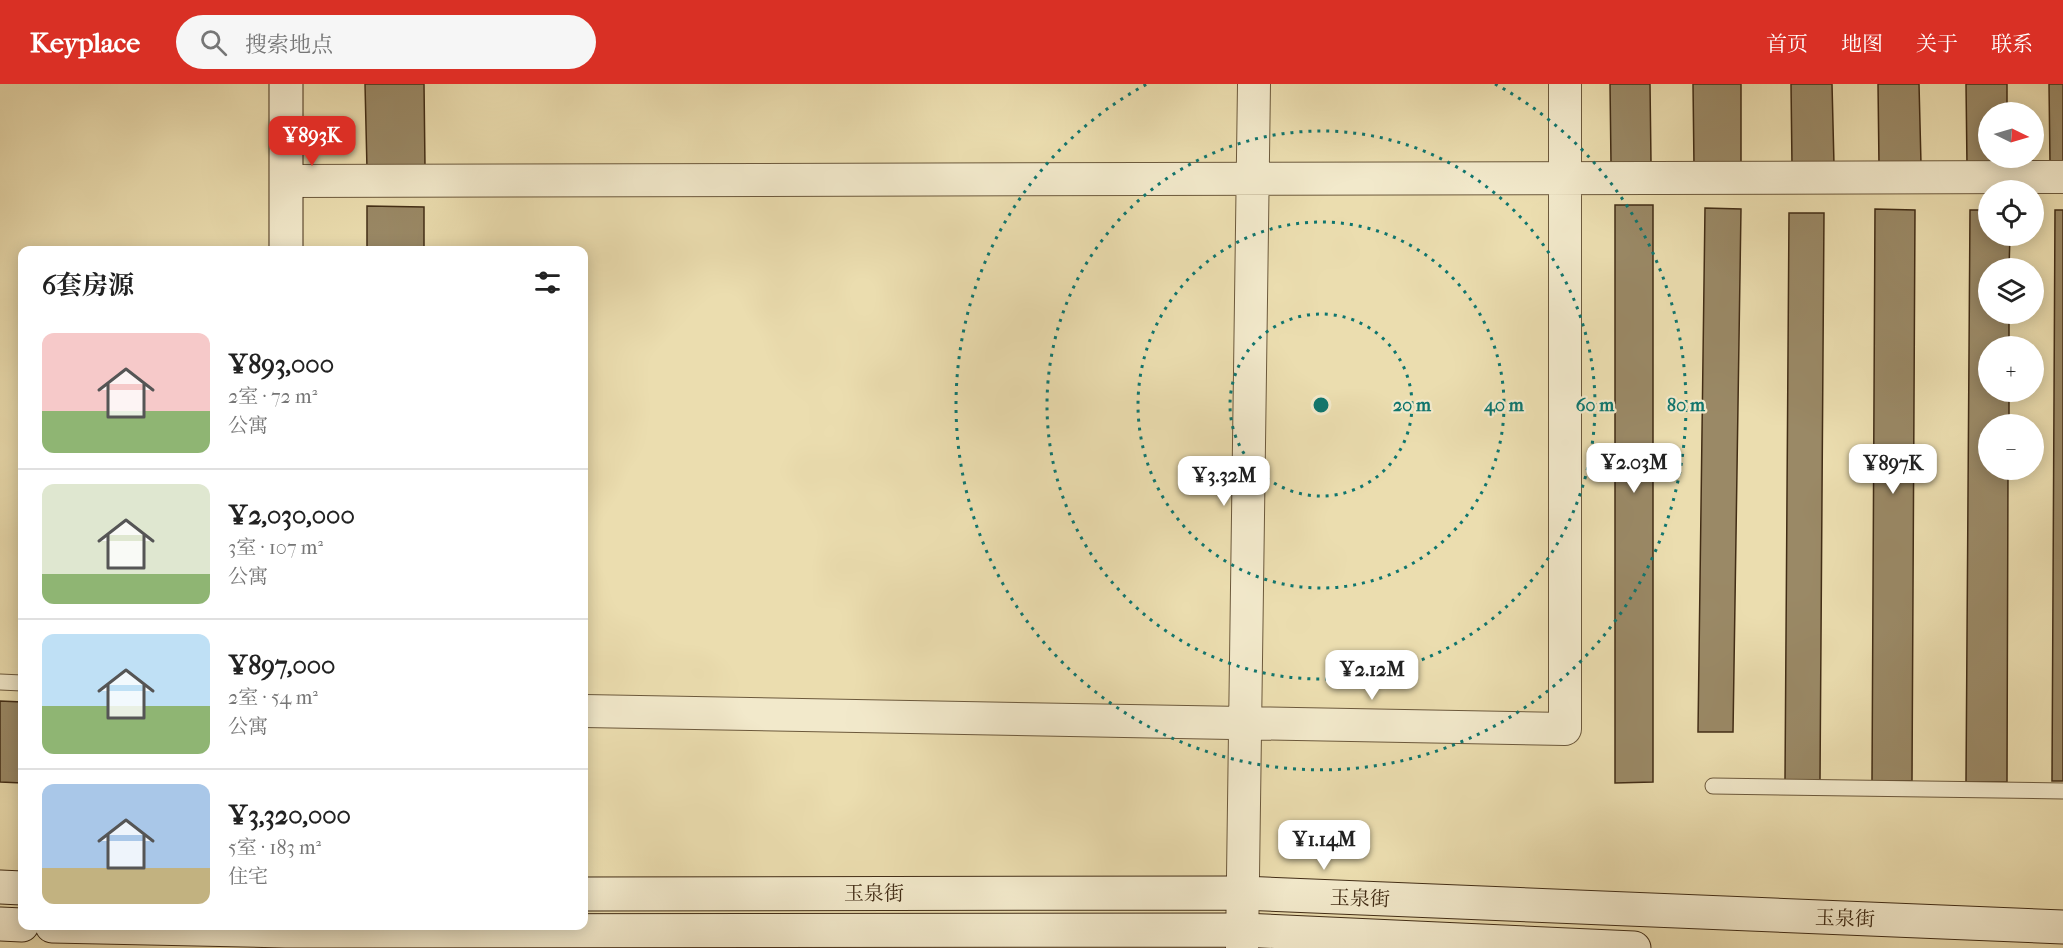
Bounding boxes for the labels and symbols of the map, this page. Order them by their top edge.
north arrow [1978,102,2044,168]
pin: ¥893K [270,116,354,167]
centre of rings [1311,395,1331,415]
text: 20 m [1393,395,1432,416]
text: 40 m [1483,395,1525,416]
text: 60 m [1576,395,1615,416]
text: 80 m [1667,395,1706,416]
pin: ¥2.03M [1585,443,1683,494]
pin: ¥897K [1851,444,1935,495]
pin: ¥3.32M [1175,456,1273,507]
pin: ¥2.12M [1323,650,1421,701]
pin: ¥1.14M [1275,820,1373,871]
street label: 玉泉街 [844,882,904,905]
street label: 玉泉街 [1330,886,1390,911]
street label: 玉泉街 [1815,906,1875,931]

